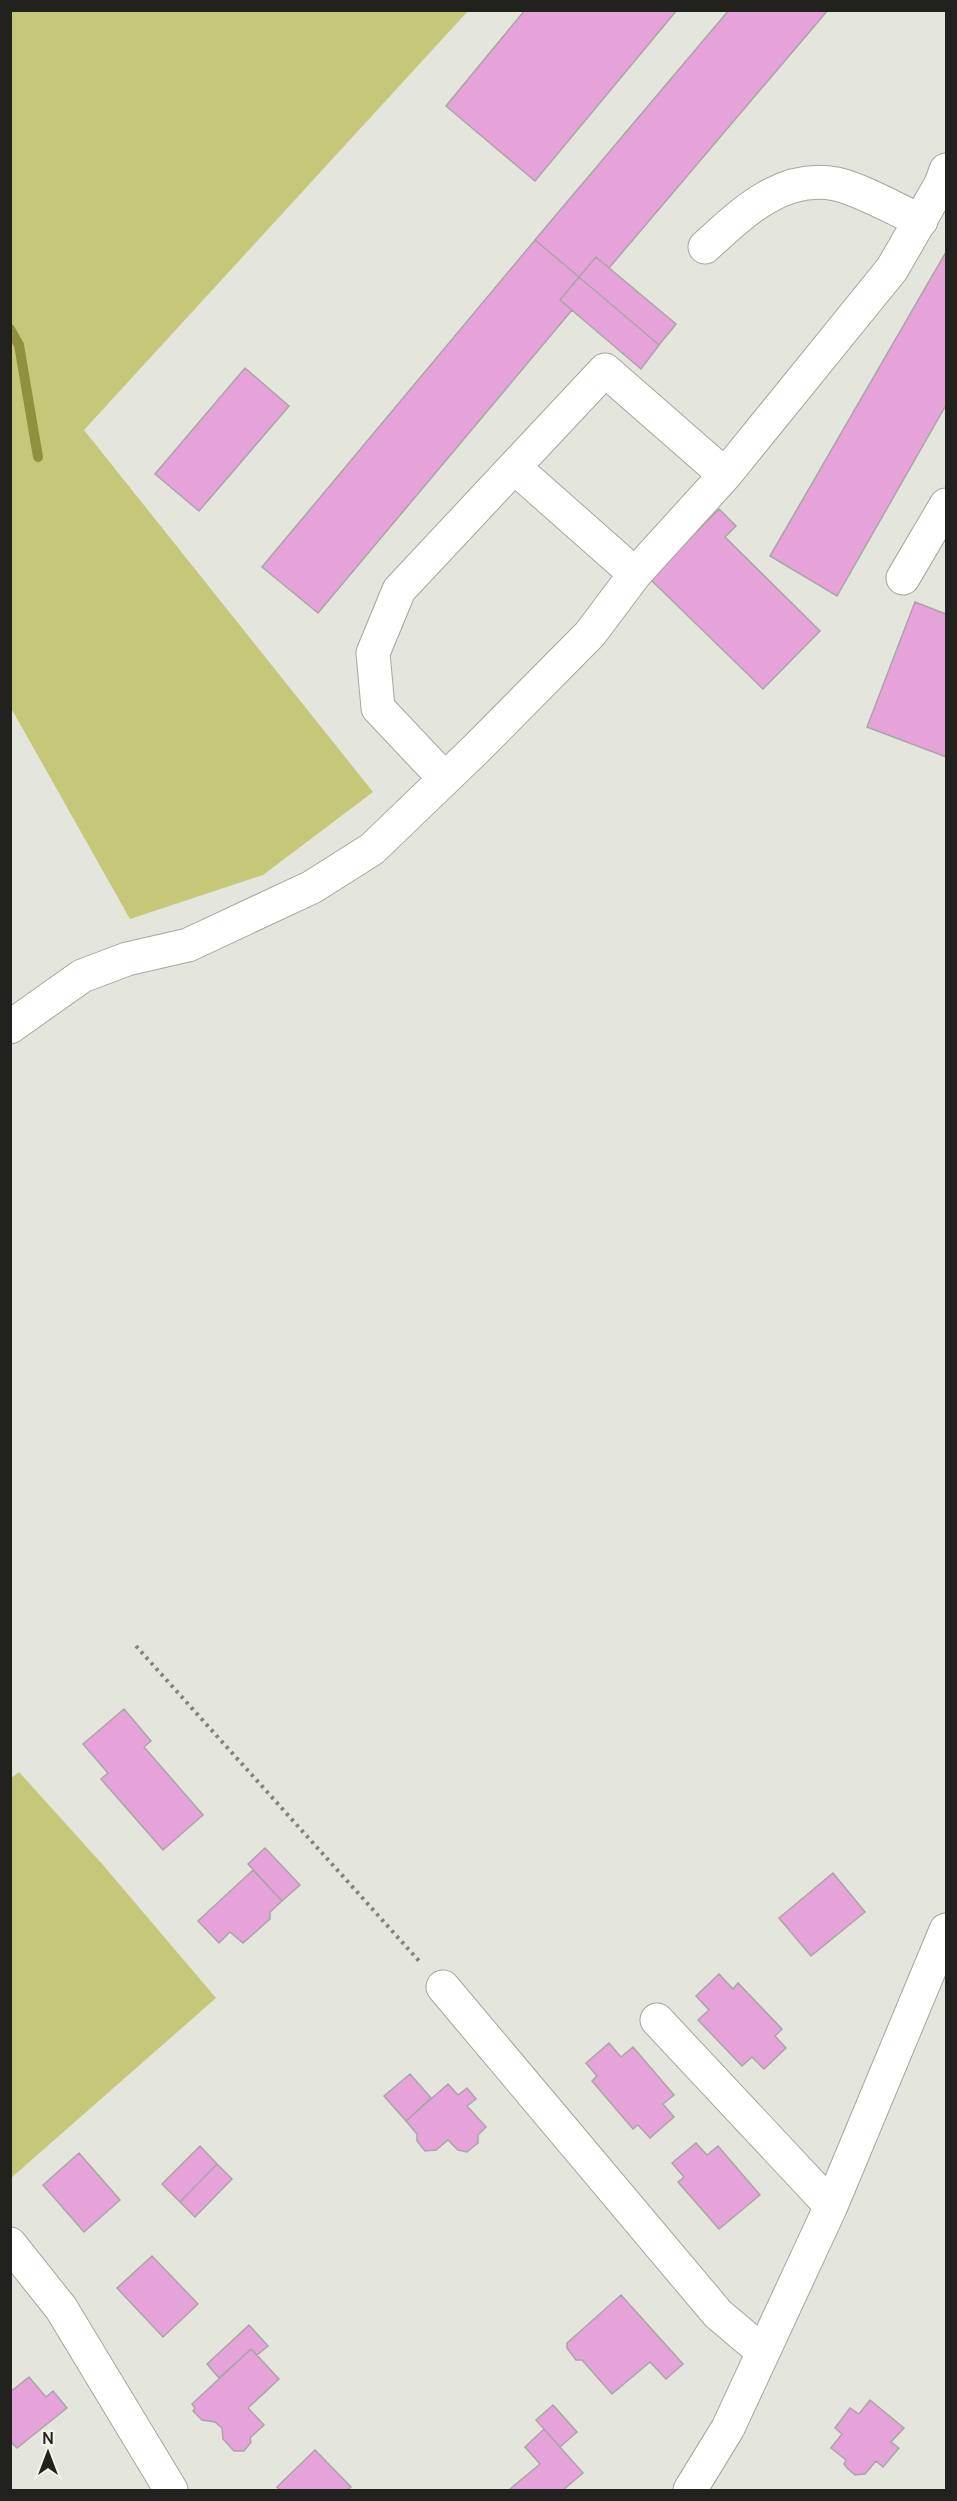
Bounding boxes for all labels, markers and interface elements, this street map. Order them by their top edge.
north arrow [18,2423,78,2483]
text: N [42,2427,54,2449]

